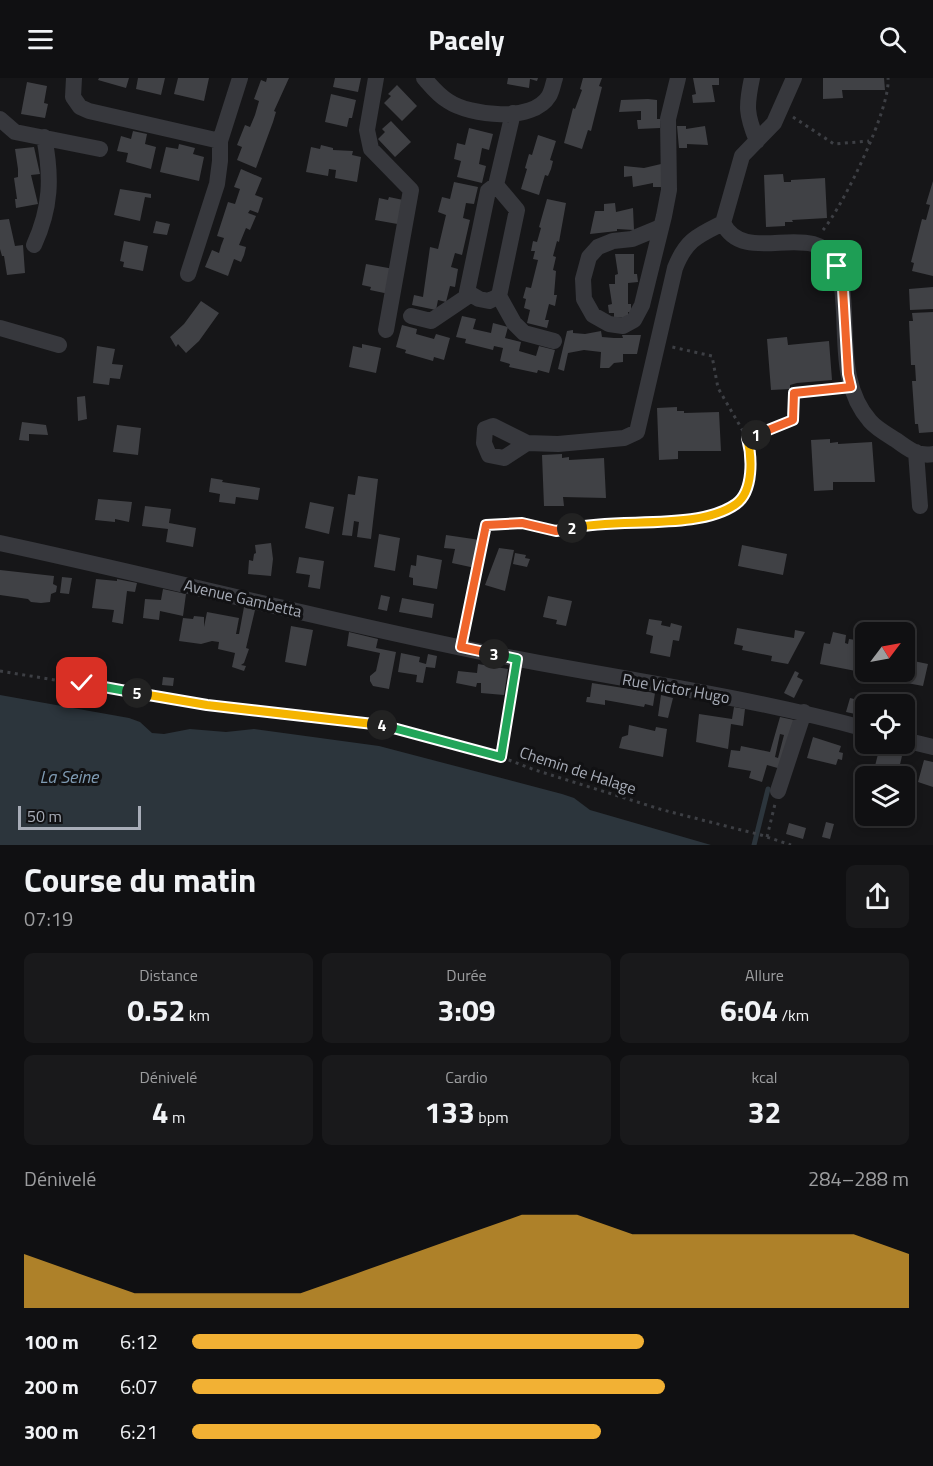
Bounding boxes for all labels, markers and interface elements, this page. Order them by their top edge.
text: Pacely [428,19,505,60]
icon: menu [24,23,57,56]
icon: search [876,23,909,56]
pin [811,240,862,291]
icon: arrive [820,249,853,282]
pin: 1 [741,420,771,450]
text: 1 [752,423,760,447]
pin: 2 [557,513,587,543]
text: 2 [568,516,576,540]
street label: Avenue Gambetta [182,573,304,623]
north arrow [855,622,915,682]
map controls [855,622,915,826]
pin: 3 [479,639,509,669]
text: 3 [490,642,498,666]
pin [56,657,107,708]
icon: check [65,666,98,699]
street label: Rue Victor Hugo [620,667,732,709]
pin: 5 [122,678,152,708]
text: 5 [133,681,141,705]
button: locate [855,694,915,754]
pin: 4 [367,710,397,740]
text: 4 [378,713,386,737]
street label: Chemin de Halage [517,740,639,800]
water label: La Seine [40,763,100,790]
button: layers [855,766,915,826]
scale bar [18,803,141,830]
text: 50 m [27,804,62,828]
text: Course du matin [24,855,256,905]
button: share [846,865,909,928]
text: 07:19 [24,903,73,934]
text: Distance [139,963,198,987]
text: Durée [446,963,487,987]
text: Allure [745,963,784,987]
text: 0.52 [127,987,185,1033]
text: 3:09 [437,987,496,1033]
text: 6:04 [720,987,778,1033]
text: km [185,1003,210,1027]
text: /km [778,1003,809,1027]
text: Dénivelé [140,1065,197,1089]
text: Cardio [445,1065,488,1089]
text: kcal [751,1065,778,1089]
text: 4 [152,1089,168,1135]
text: 133 [424,1089,475,1135]
text: 32 [748,1089,781,1135]
text: m [168,1105,185,1129]
text: bpm [475,1105,509,1129]
text: Dénivelé [24,1163,96,1194]
text: 284–288 m [808,1163,909,1194]
text: 100 m [24,1326,79,1357]
text: 6:12 [120,1326,158,1357]
text: 200 m [24,1371,79,1402]
text: 6:07 [120,1371,158,1402]
text: 300 m [24,1416,79,1447]
text: 6:21 [120,1416,158,1447]

